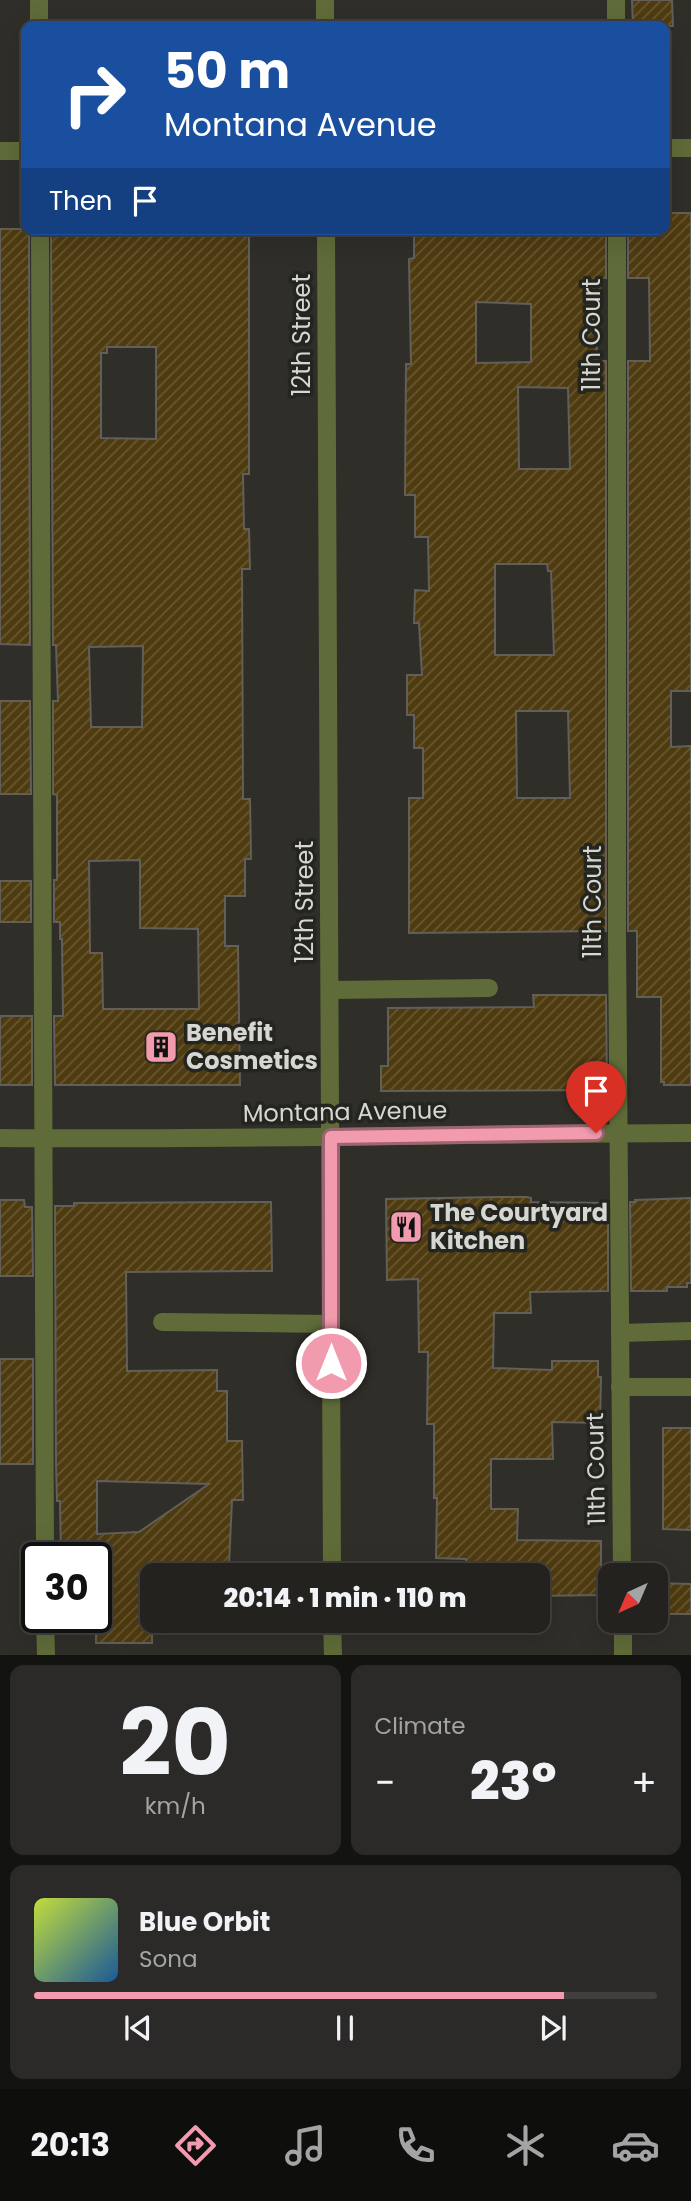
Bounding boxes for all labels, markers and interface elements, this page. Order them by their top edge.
text: 50 m [164,37,290,105]
icon: right [49,49,140,140]
text: Montana Avenue [164,102,437,147]
icon: arrive [126,182,164,220]
text: Then [49,183,112,219]
street label: 12th Street [285,274,318,396]
street label: 11th Court [575,279,608,391]
street label: 12th Street [288,841,321,963]
street label: 11th Court [576,846,609,958]
place label: Benefit Cosmetics [186,1016,318,1077]
building icon: Benefit Cosmetics [142,1028,180,1066]
pin [566,1061,626,1133]
icon: arrive [577,1072,615,1110]
street label: Montana Avenue [242,1093,447,1130]
place label: The Courtyard Kitchen [430,1196,608,1257]
restaurant icon: The Courtyard Kitchen [387,1208,425,1246]
position arrow [294,1326,368,1400]
street label: 11th Court [578,1412,613,1526]
speed limit sign: 30 [21,1542,112,1633]
north arrow [598,1563,668,1633]
map controls [598,1563,668,1633]
text: 20:14 · 1 min · 110 m [224,1580,467,1616]
text: 20 [120,1679,231,1807]
text: Climate [375,1710,465,1742]
text: 23° [470,1745,556,1818]
text: − [375,1756,395,1809]
text: + [631,1756,657,1809]
text: km/h [145,1790,206,1822]
text: Blue Orbit [139,1904,270,1940]
text: Sona [139,1943,198,1975]
icon: previous [119,2009,157,2047]
icon: pause [326,2009,364,2047]
icon: next [534,2009,572,2047]
icon: directions [171,2121,220,2170]
icon: music [281,2121,330,2170]
icon: phone [391,2121,440,2170]
icon: climate [501,2121,550,2170]
icon: car [611,2121,660,2170]
text: 20:13 [31,2122,110,2167]

